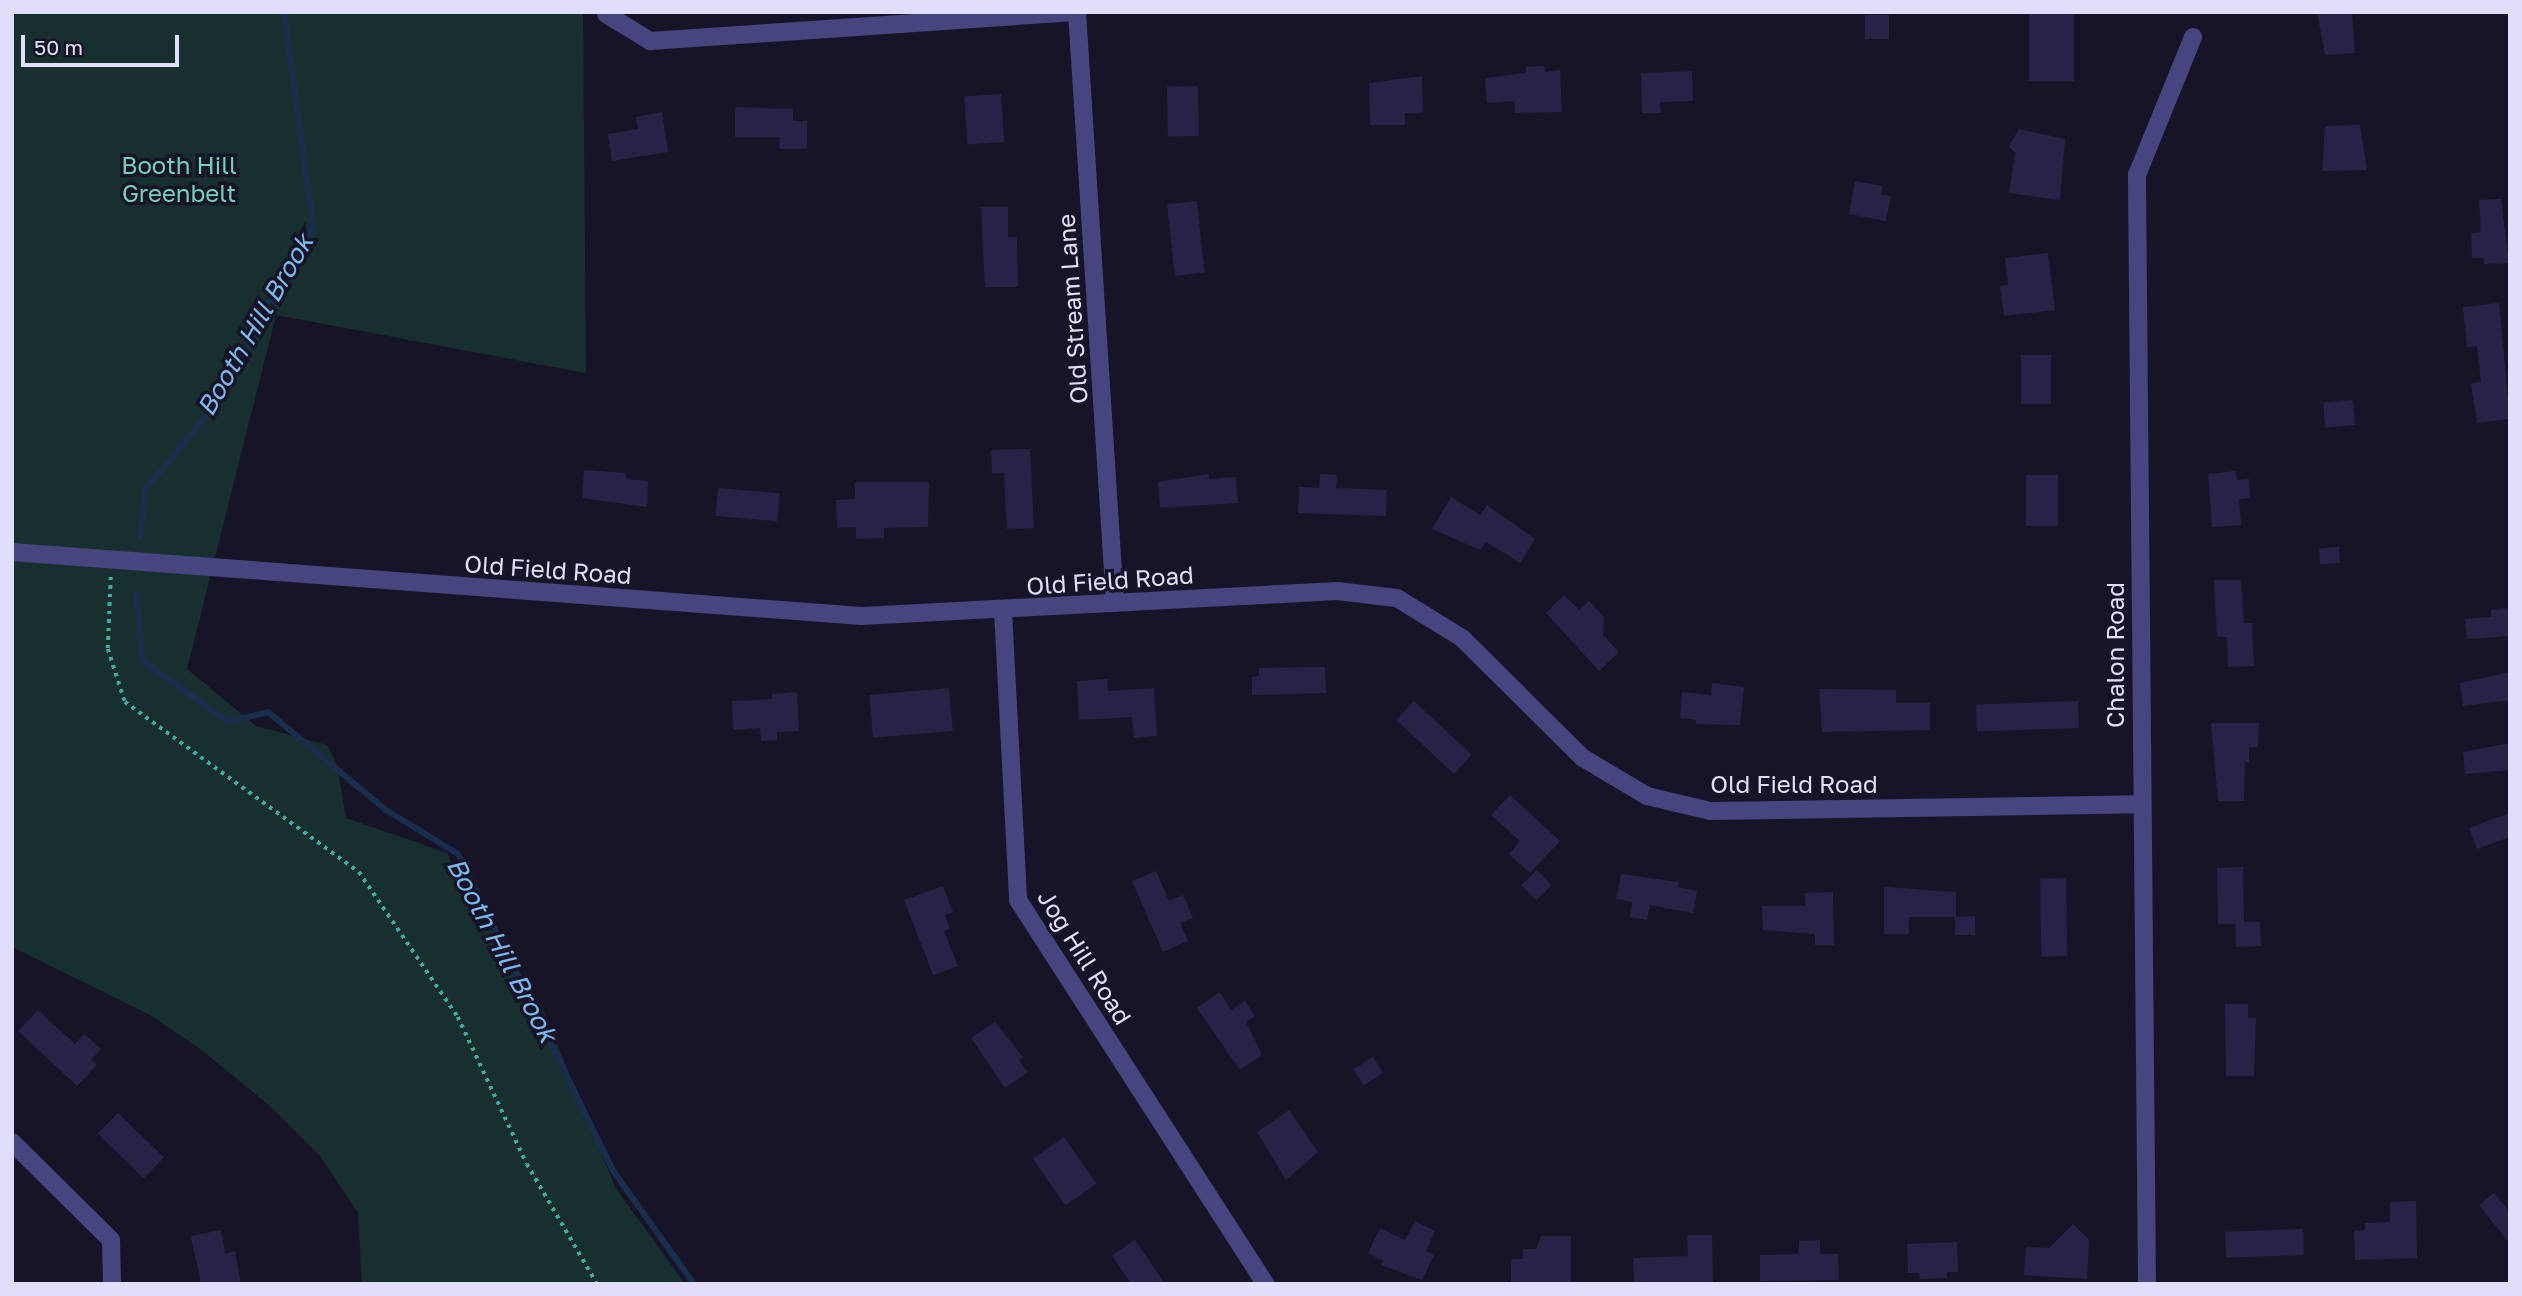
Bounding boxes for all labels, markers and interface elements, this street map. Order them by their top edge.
scale bar [24,21,182,65]
text: 50 m [34,34,83,60]
park label: Booth Hill Greenbelt [121,151,237,207]
street label: Old Stream Lane [1051,213,1093,405]
water label: Booth Hill Brook [190,229,320,421]
street label: Old Field Road [463,549,633,589]
street label: Old Field Road [1025,560,1195,600]
street label: Chalon Road [2101,582,2129,728]
street label: Old Field Road [1710,770,1878,798]
water label: Booth Hill Brook [440,852,564,1048]
street label: Jog Hill Road [1032,884,1138,1030]

